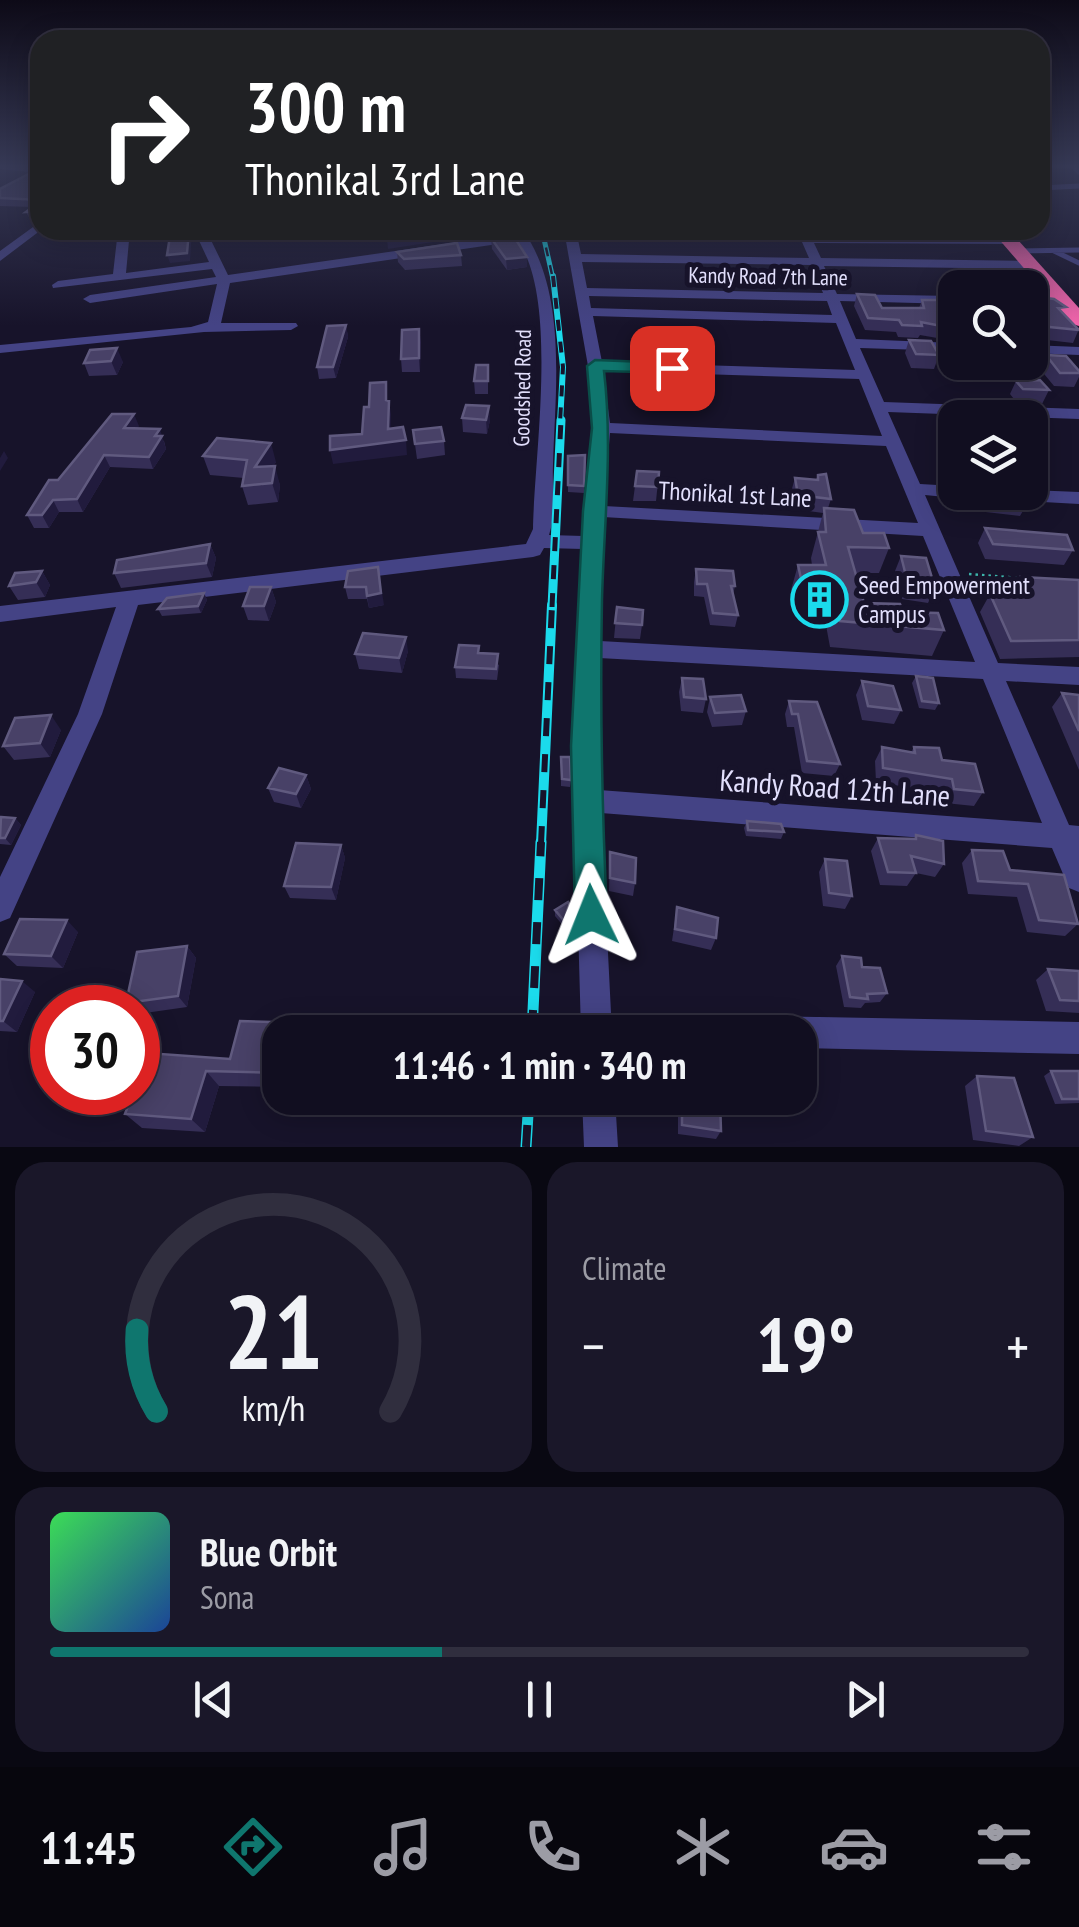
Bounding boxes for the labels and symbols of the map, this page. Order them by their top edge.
street label: Kandy Road 7th Lane [688,261,848,291]
pin [630,326,715,411]
street label: Goodshed Road [507,329,537,447]
street label: Thonikal 1st Lane [658,474,812,514]
building icon: Seed Empowerment Campus [789,569,849,629]
place label: Seed Empowerment Campus [858,569,1030,630]
street label: Kandy Road 12th Lane [718,759,952,815]
position arrow [539,863,643,967]
speed limit sign: 30 [30,985,160,1115]

